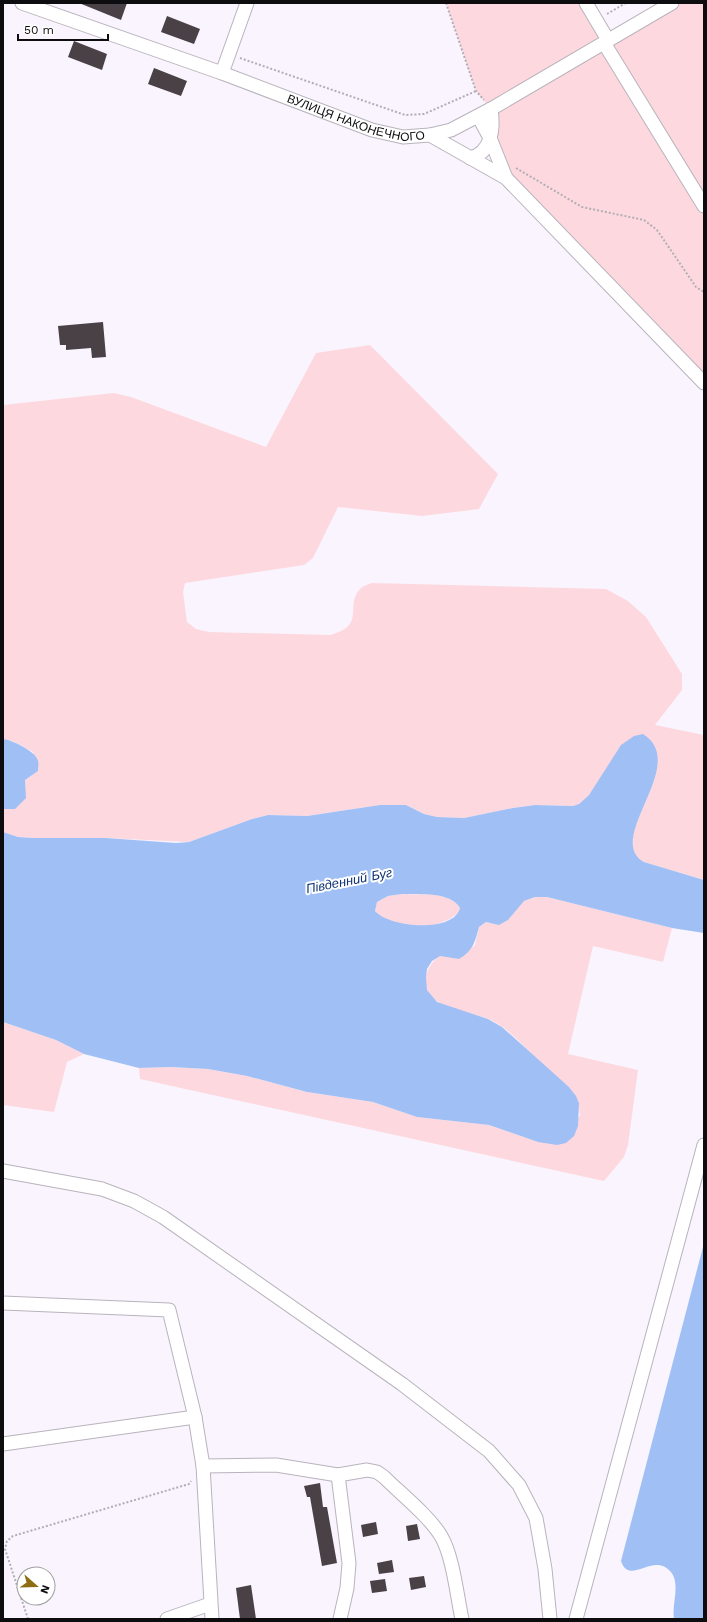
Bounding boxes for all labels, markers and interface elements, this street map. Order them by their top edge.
scale bar [18,16,108,42]
text: 50 m [24,23,54,37]
street label: ВУЛИЦЯ НАКОНЕЧНОГО [285,91,425,144]
water label: Південний Буг [305,865,394,896]
north arrow [16,1566,56,1606]
text: N [37,1583,52,1595]

